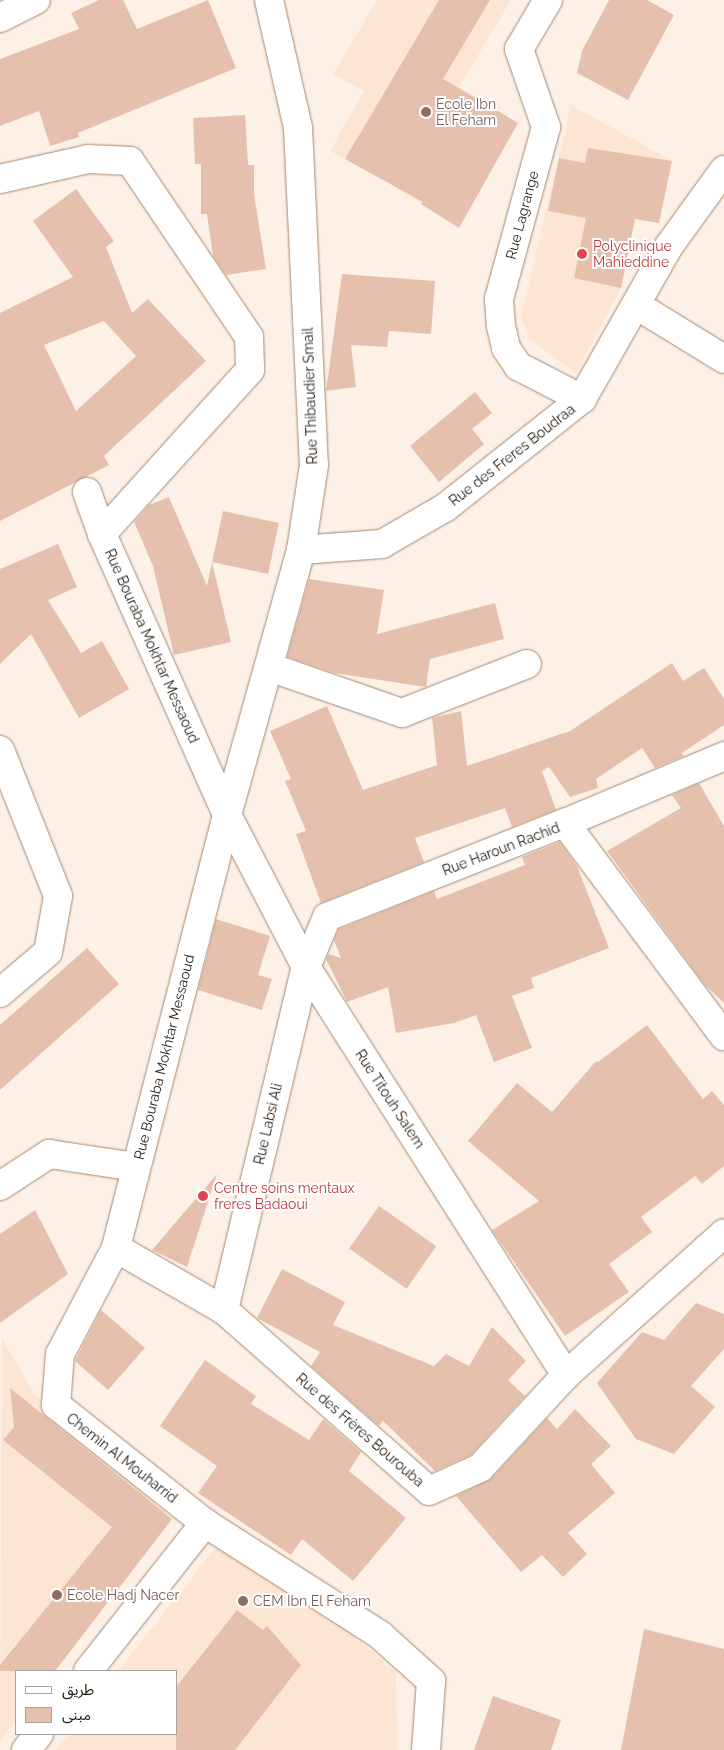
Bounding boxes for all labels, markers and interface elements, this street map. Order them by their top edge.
place label: Ecole Ibn El Feham [436,96,497,128]
marker: Ecole Ibn El Feham [420,106,432,118]
street label: Rue Lagrange [502,169,542,261]
place label: Polyclinique Mahieddine [593,238,672,270]
marker: Polyclinique Mahieddine [575,247,589,261]
street label: Rue Thibaudier Smail [299,327,321,465]
street label: Rue des Freres Boudraa [446,401,578,509]
street label: Rue Bouraba Mokhtar Messaoud [101,546,203,746]
street label: Rue Haroun Rachid [440,819,562,879]
street label: Rue Bouraba Mokhtar Messaoud [130,953,198,1161]
street label: Rue Titouh Salem [352,1046,428,1152]
street label: Rue Labsi Ali [250,1082,286,1166]
place label: Centre soins mentaux freres Badaoui [214,1180,355,1212]
marker: Centre soins mentaux freres Badaoui [196,1189,210,1203]
street label: Rue des Frères Bourouba [293,1370,427,1490]
street label: Chemin Al Mouharrid [63,1409,181,1507]
place label: Ecole Hadj Nacer [67,1587,179,1603]
marker: Ecole Hadj Nacer [51,1589,63,1601]
place label: CEM Ibn El Feham [253,1593,371,1609]
marker: CEM Ibn El Feham [237,1595,249,1607]
legend [15,1670,178,1735]
text: طريق [62,1681,94,1699]
text: مبنى [62,1706,91,1724]

